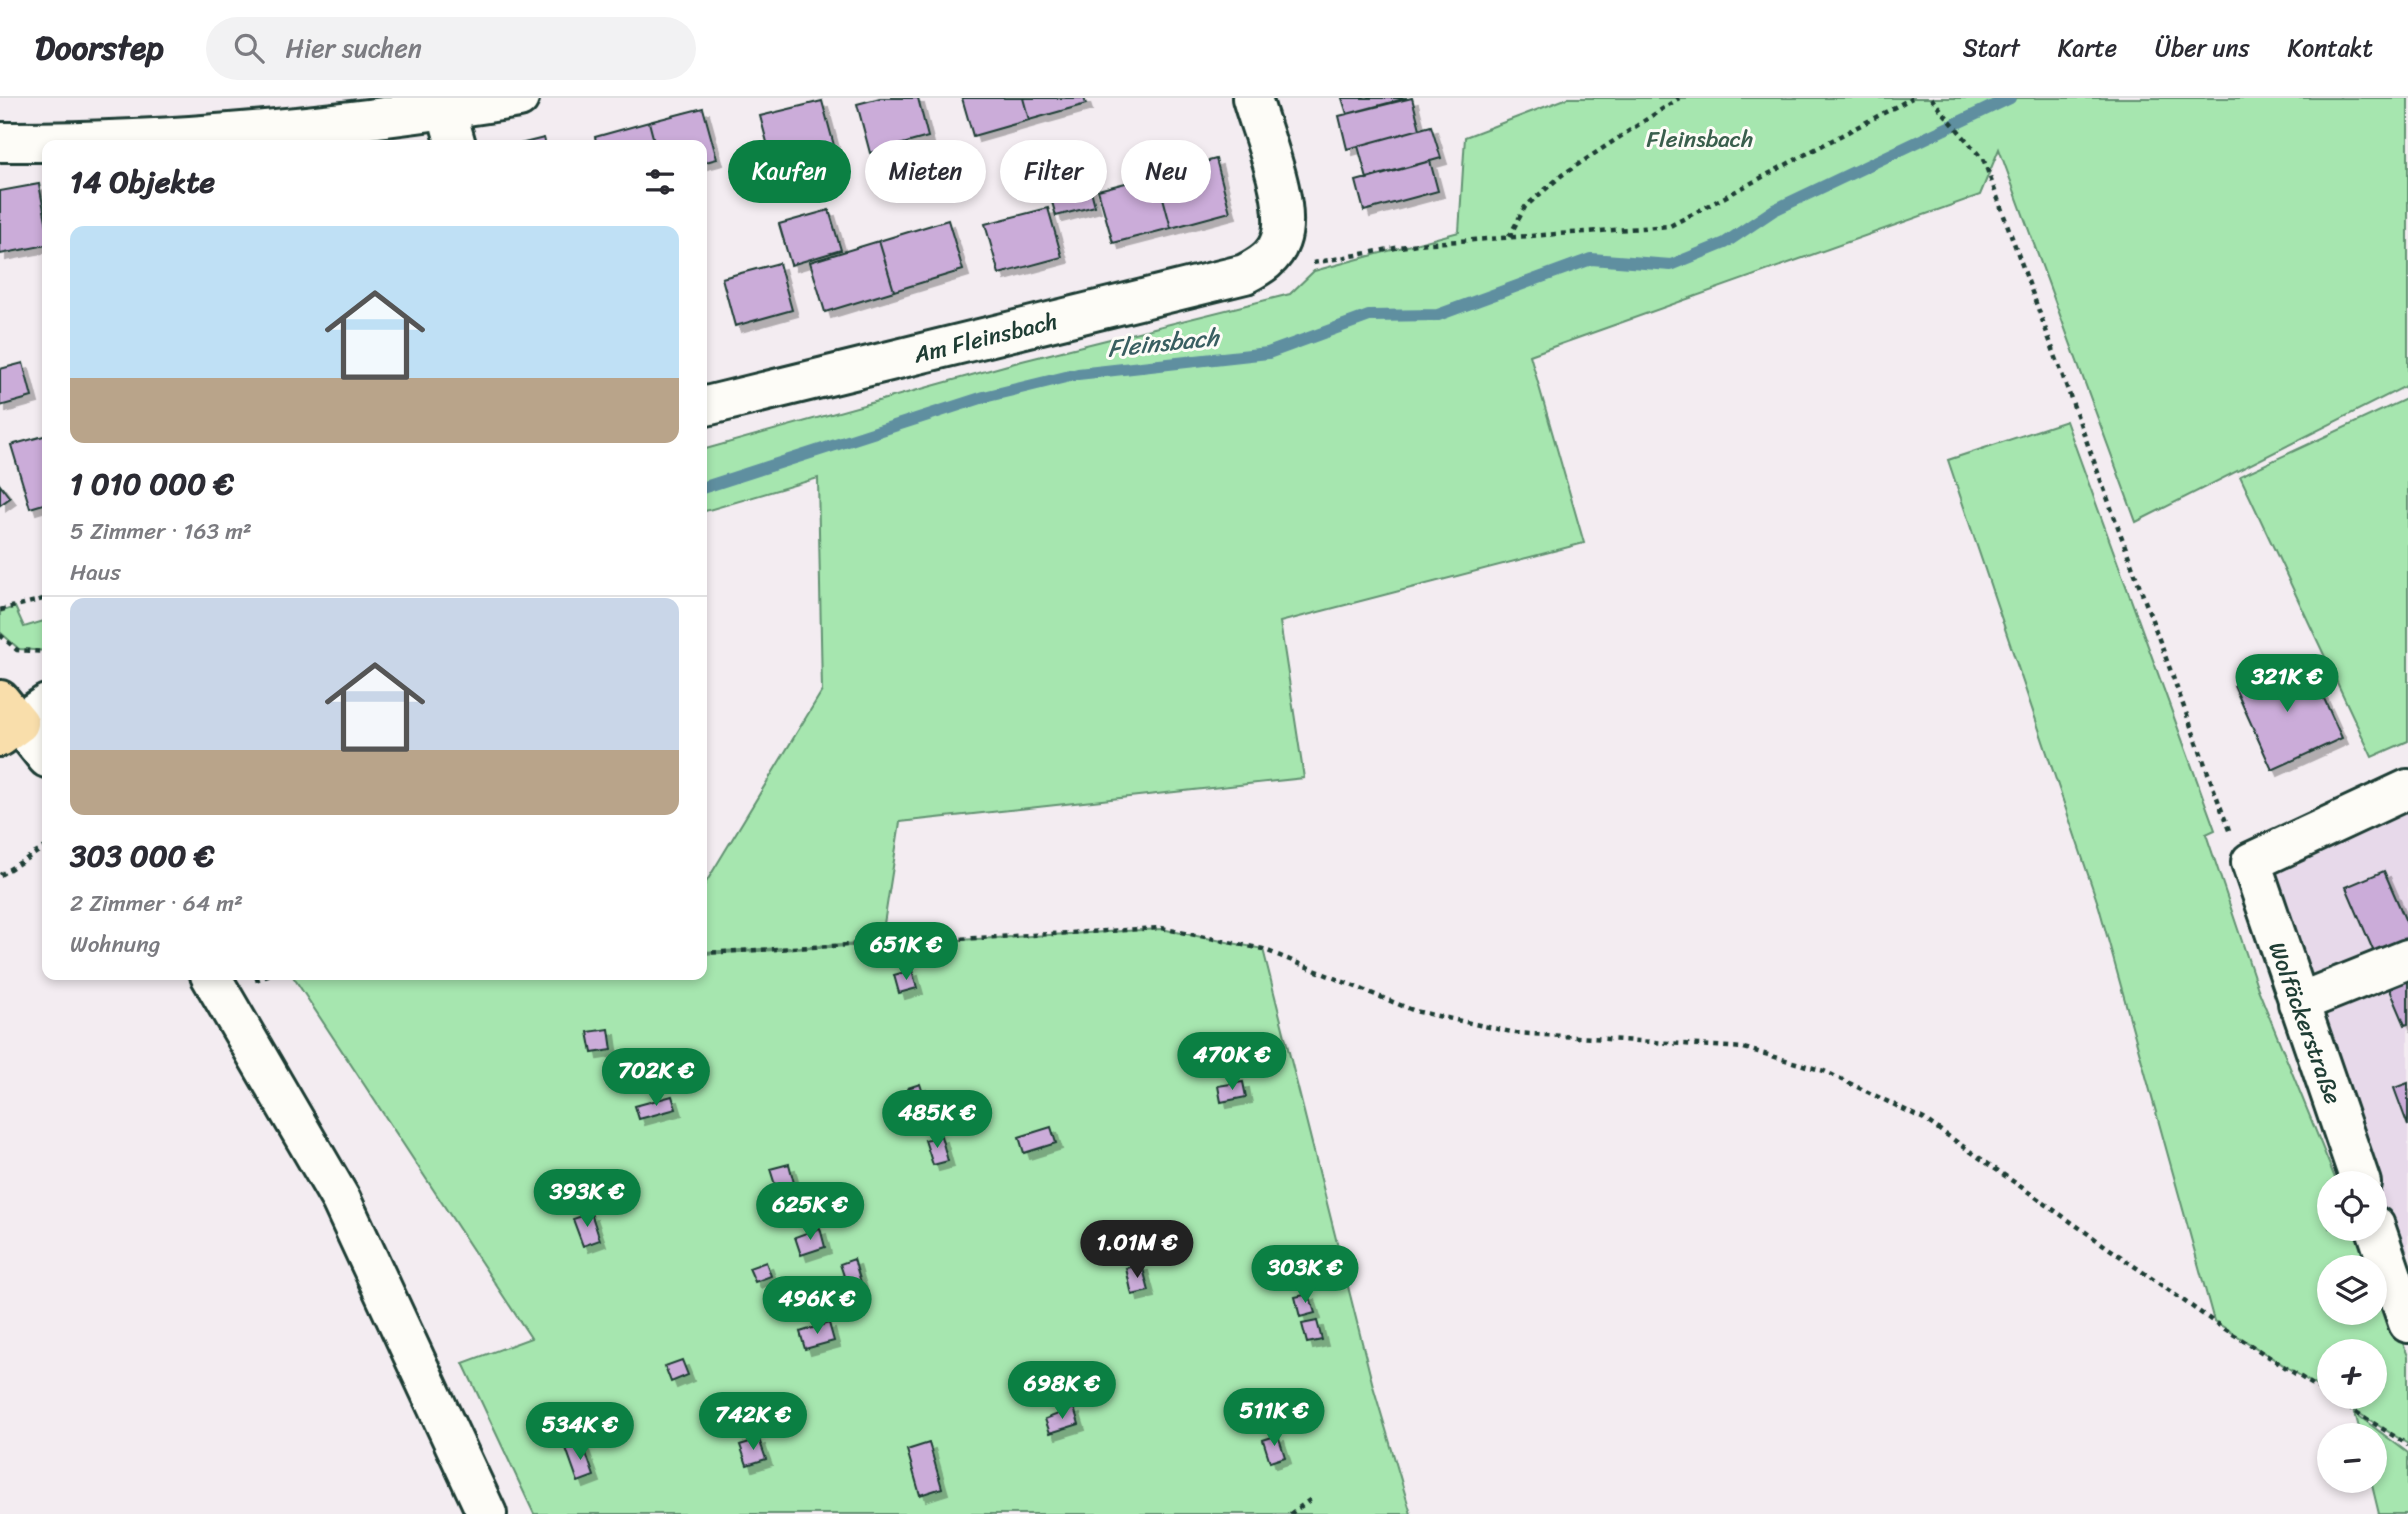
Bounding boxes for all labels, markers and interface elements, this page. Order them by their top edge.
search box [206,17,696,80]
text: Doorstep [35,19,164,77]
text: Hier suchen [286,25,422,71]
text: Start [1963,27,2020,69]
text: Karte [2058,27,2117,69]
text: Über uns [2155,27,2250,69]
text: Kontakt [2288,27,2373,69]
icon: search [230,29,268,67]
park label: Fleinsbach [1647,119,1753,160]
chip: Kaufen [728,140,851,203]
chip: Mieten [865,140,986,203]
chip: Filter [1000,140,1107,203]
chip: Neu [1121,140,1211,203]
text: 14 Objekte [70,155,215,209]
icon: filters [641,163,679,201]
icon: home [312,272,438,398]
street label: Am Fleinsbach [909,300,1062,375]
water label: Fleinsbach [1105,316,1223,370]
text: 1 010 000 € [70,457,234,511]
text: 5 Zimmer · 163 m² [70,511,252,552]
text: Haus [70,552,121,593]
icon: home [312,644,438,770]
pin: 321K € [2230,654,2344,714]
text: 321K € [2251,656,2323,697]
text: 303 000 € [70,829,214,883]
text: 2 Zimmer · 64 m² [70,883,243,924]
pin: 651K € [849,922,963,982]
text: Wohnung [70,924,160,965]
text: 651K € [870,924,942,965]
street label: Wolfäckerstraße [2257,936,2353,1110]
pin: 470K € [1175,1032,1289,1092]
text: 470K € [1193,1034,1271,1075]
pin: 702K € [599,1048,713,1108]
text: 702K € [618,1050,694,1091]
pin: 485K € [880,1090,994,1150]
text: 485K € [898,1092,976,1133]
pin: 393K € [530,1170,644,1229]
text: 393K € [550,1171,624,1212]
map controls [2317,1171,2387,1493]
button: locate [2317,1171,2387,1241]
pin: 625K € [753,1182,867,1242]
text: 625K € [772,1184,848,1225]
pin: 1.01M € [1072,1220,1202,1280]
text: 1.01M € [1096,1222,1178,1263]
pin: 303K € [1248,1246,1362,1305]
text: 303K € [1267,1247,1343,1288]
button: layers [2317,1255,2387,1325]
pin: 496K € [760,1276,874,1336]
text: 496K € [779,1278,855,1319]
button: + [2317,1339,2387,1409]
pin: 698K € [1005,1362,1119,1421]
text: 698K € [1024,1363,1100,1404]
pin: 511K € [1217,1388,1331,1448]
text: 511K € [1239,1390,1309,1431]
pin: 742K € [696,1392,810,1452]
text: 742K € [715,1394,791,1435]
pin: 534K € [523,1402,637,1462]
text: 534K € [542,1404,618,1445]
button: − [2317,1423,2387,1493]

